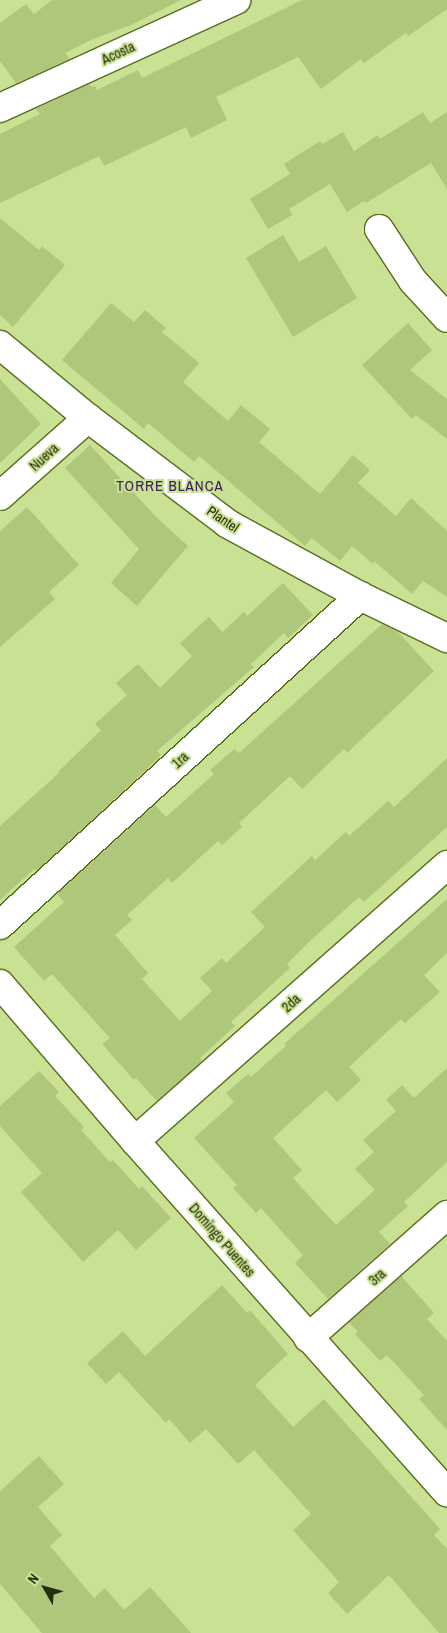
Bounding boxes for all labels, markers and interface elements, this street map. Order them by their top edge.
street label: Acosta [99,38,137,68]
street label: Nueva [26,440,62,474]
district label: TORRE BLANCA [115,477,225,495]
street label: Plantel [204,502,242,536]
street label: 1ra [168,748,192,772]
street label: 2da [278,990,304,1016]
street label: Domingo Puentes [186,1200,258,1280]
street label: 3ra [365,1265,389,1289]
north arrow [20,1563,70,1613]
text: N [24,1570,43,1588]

